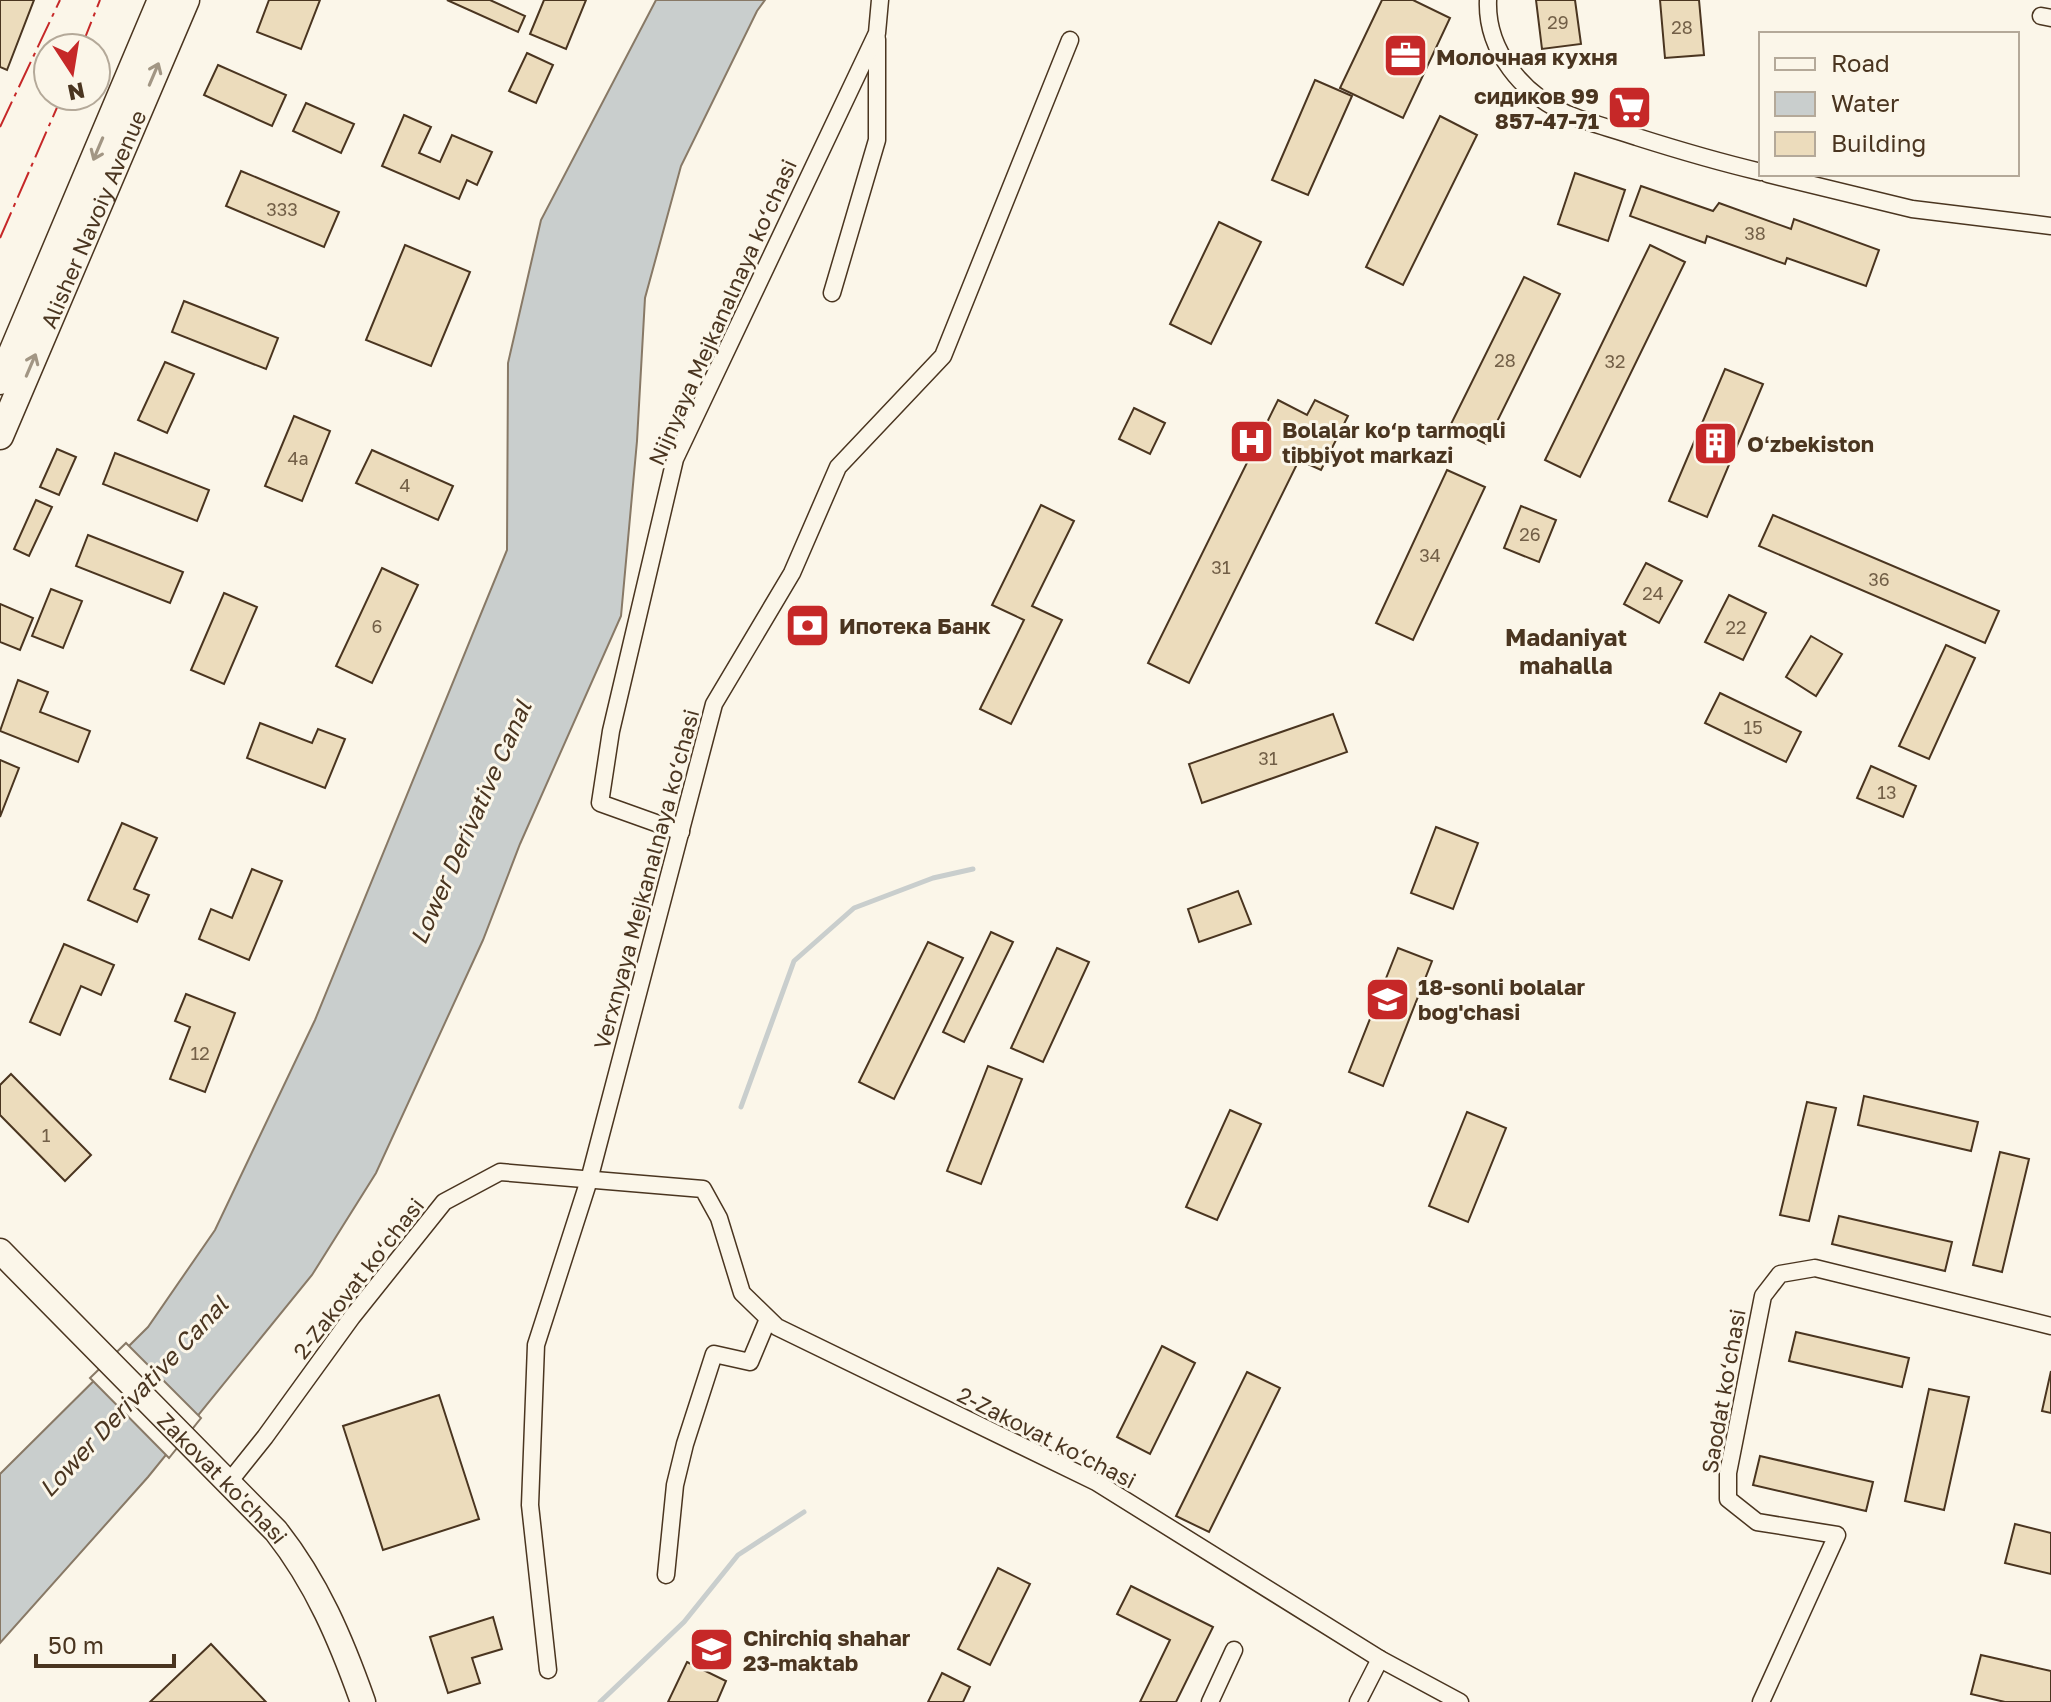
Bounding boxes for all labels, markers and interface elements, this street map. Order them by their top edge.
house number: 29 [1547,11,1569,33]
house number: 28 [1671,16,1693,38]
north arrow [32,32,112,112]
office icon: Молочная кухня [1381,32,1429,80]
legend [1759,32,2019,176]
place label: Молочная кухня [1436,43,1618,70]
text: Road [1831,48,1890,77]
one-way arrow [148,62,163,87]
text: N [65,77,87,107]
place label: сидиков 99 857-47-71 [1474,82,1599,134]
supermarket icon: сидиков 99 857-47-71 [1606,84,1654,132]
text: Water [1831,88,1899,117]
street label: Alisher Navoiy Avenue [34,106,151,332]
text: Building [1831,128,1926,157]
one-way arrow [89,136,104,161]
street label: Nijnyaya Mejkanalnaya ko‘chasi [642,155,802,469]
house number: 333 [266,198,298,220]
house number: 38 [1744,222,1766,244]
house number: 28 [1494,349,1516,371]
house number: 32 [1605,350,1625,372]
one-way arrow [24,353,39,378]
place label: Bolalar ko‘p tarmoqli tibbiyot markazi [1282,416,1506,468]
hospital icon: Bolalar ko‘p tarmoqli tibbiyot markazi [1227,418,1275,466]
building icon: Oʻzbekiston [1692,419,1740,467]
place label: Oʻzbekiston [1747,430,1874,457]
house number: 4a [287,447,309,469]
house number: 4 [400,474,411,496]
house number: 26 [1519,523,1541,545]
house number: 34 [1419,544,1441,566]
house number: 31 [1211,556,1231,578]
house number: 36 [1868,568,1890,590]
house number: 24 [1642,582,1664,604]
bank icon: Ипотека Банк [784,601,832,649]
place label: Ипотека Банк [839,612,991,639]
house number: 6 [372,615,382,637]
house number: 22 [1726,616,1746,638]
district label: Madaniyat mahalla [1505,622,1627,679]
water label: Lower Derivative Canal [403,695,537,948]
street label: Verxnyaya Mejkanalnaya ko‘chasi [588,706,704,1052]
house number: 15 [1743,716,1763,738]
house number: 31 [1258,747,1278,769]
house number: 13 [1877,781,1897,803]
place label: 18-sonli bolalar bog'chasi [1418,973,1585,1025]
school or university icon: 18-sonli bolalar bog'chasi [1363,975,1411,1023]
house number: 12 [190,1042,210,1064]
house number: 1 [42,1124,51,1146]
street label: 2-Zakovat ko‘chasi [287,1192,429,1364]
water label: Lower Derivative Canal [33,1289,234,1502]
street label: Saodat ko‘chasi [1695,1307,1751,1475]
street label: 2-Zakovat ko‘chasi [953,1380,1141,1494]
street label: Zakovat ko'chasi [153,1406,294,1548]
scale bar [36,1618,174,1668]
place label: Chirchiq shahar 23-maktab [743,1624,911,1676]
school or university icon: Chirchiq shahar 23-maktab [688,1626,736,1674]
text: 50 m [48,1630,104,1659]

